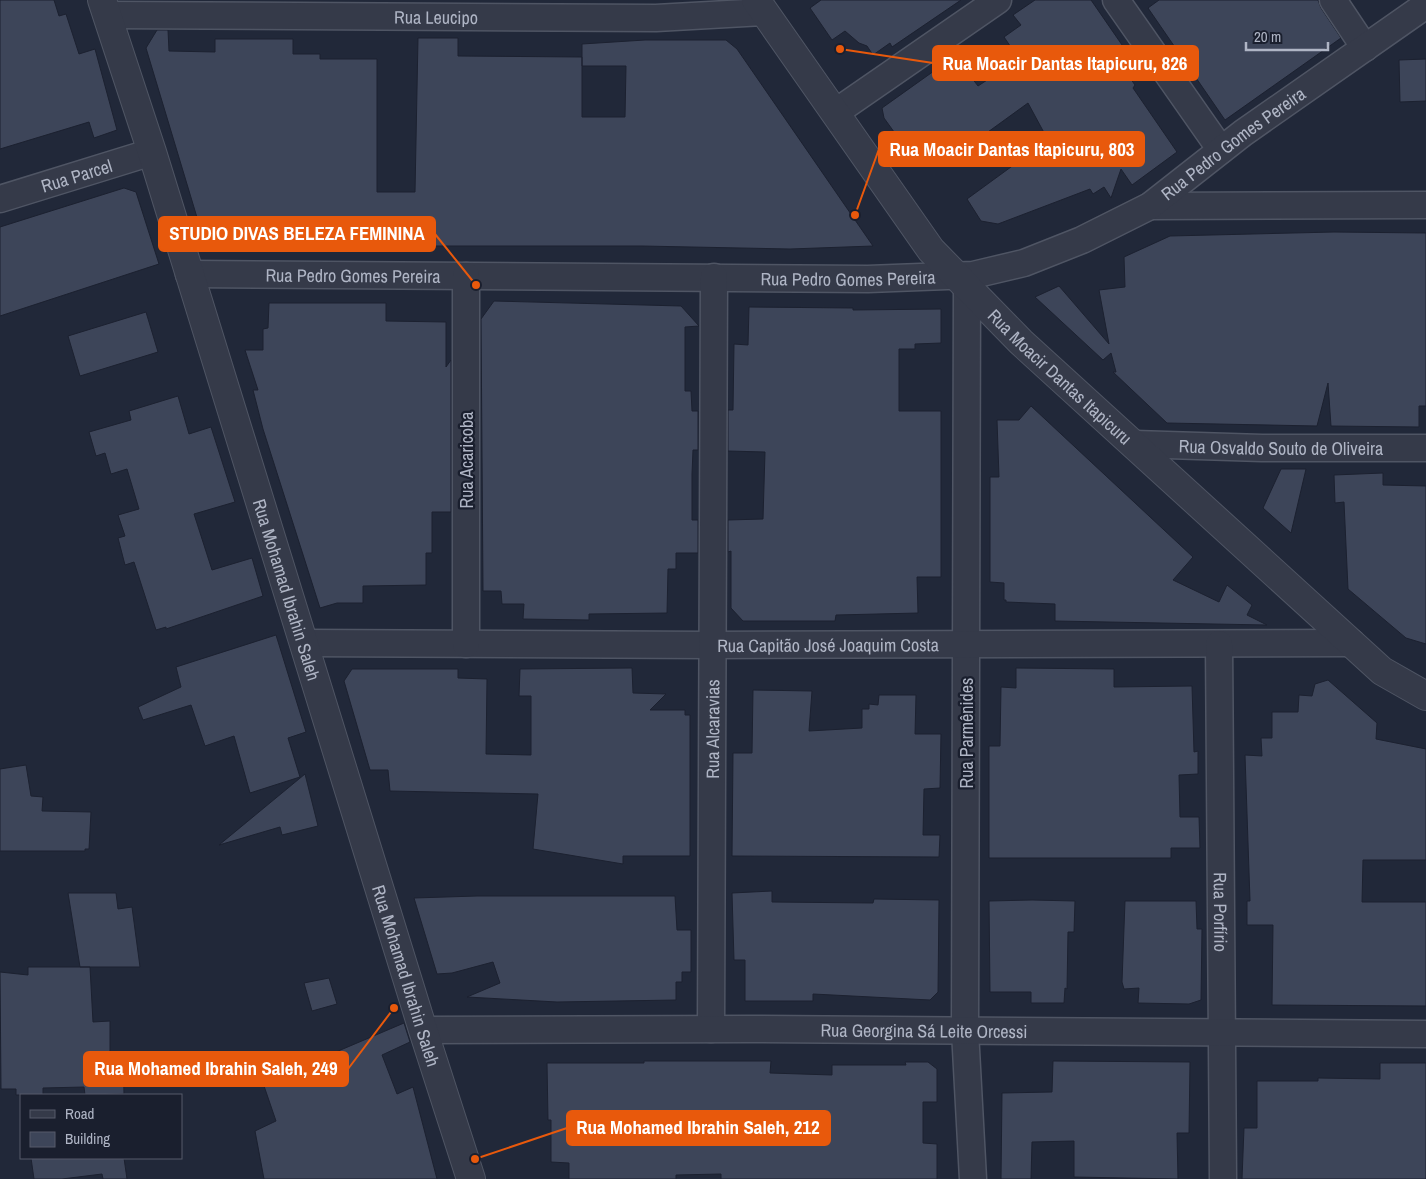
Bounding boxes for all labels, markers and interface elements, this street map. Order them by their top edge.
street label: Rua Leucipo [394,4,478,30]
scale bar [1246,20,1328,52]
text: 20 m [1254,26,1281,47]
callout: Rua Moacir Dantas Itapicuru, 826 [933,46,1198,80]
text: Rua Moacir Dantas Itapicuru, 826 [942,50,1188,76]
street label: Rua Pedro Gomes Pereira [1155,81,1310,206]
callout: Rua Moacir Dantas Itapicuru, 803 [879,132,1144,166]
text: Rua Moacir Dantas Itapicuru, 803 [889,136,1135,162]
street label: Rua Parcel [38,153,115,198]
callout: STUDIO DIVAS BELEZA FEMININA [159,217,435,251]
text: STUDIO DIVAS BELEZA FEMININA [169,220,425,246]
street label: Rua Pedro Gomes Pereira [265,262,441,288]
street label: Rua Pedro Gomes Pereira [760,264,936,292]
street label: Rua Moacir Dantas Itapicuru [982,303,1138,450]
street label: Rua Acaricoba [454,412,479,508]
street label: Rua Osvaldo Souto de Oliveira [1178,433,1383,461]
street label: Rua Mohamad Ibrahin Saleh [247,496,327,684]
street label: Rua Capitão José Joaquim Costa [717,632,939,657]
street label: Rua Parmênides [954,678,979,788]
street label: Rua Alcaravias [699,679,725,779]
street label: Rua Porfírio [1208,872,1234,952]
street label: Rua Mohamad Ibrahin Saleh [366,882,446,1070]
street label: Rua Georgina Sá Leite Orcessi [820,1017,1028,1044]
callout: Rua Mohamed Ibrahin Saleh, 249 [84,1052,348,1086]
text: Rua Mohamed Ibrahin Saleh, 249 [94,1055,338,1081]
legend [20,1094,182,1159]
text: Road [65,1103,94,1124]
callout: Rua Mohamed Ibrahin Saleh, 212 [567,1111,830,1145]
text: Rua Mohamed Ibrahin Saleh, 212 [576,1114,820,1140]
text: Building [65,1128,110,1149]

